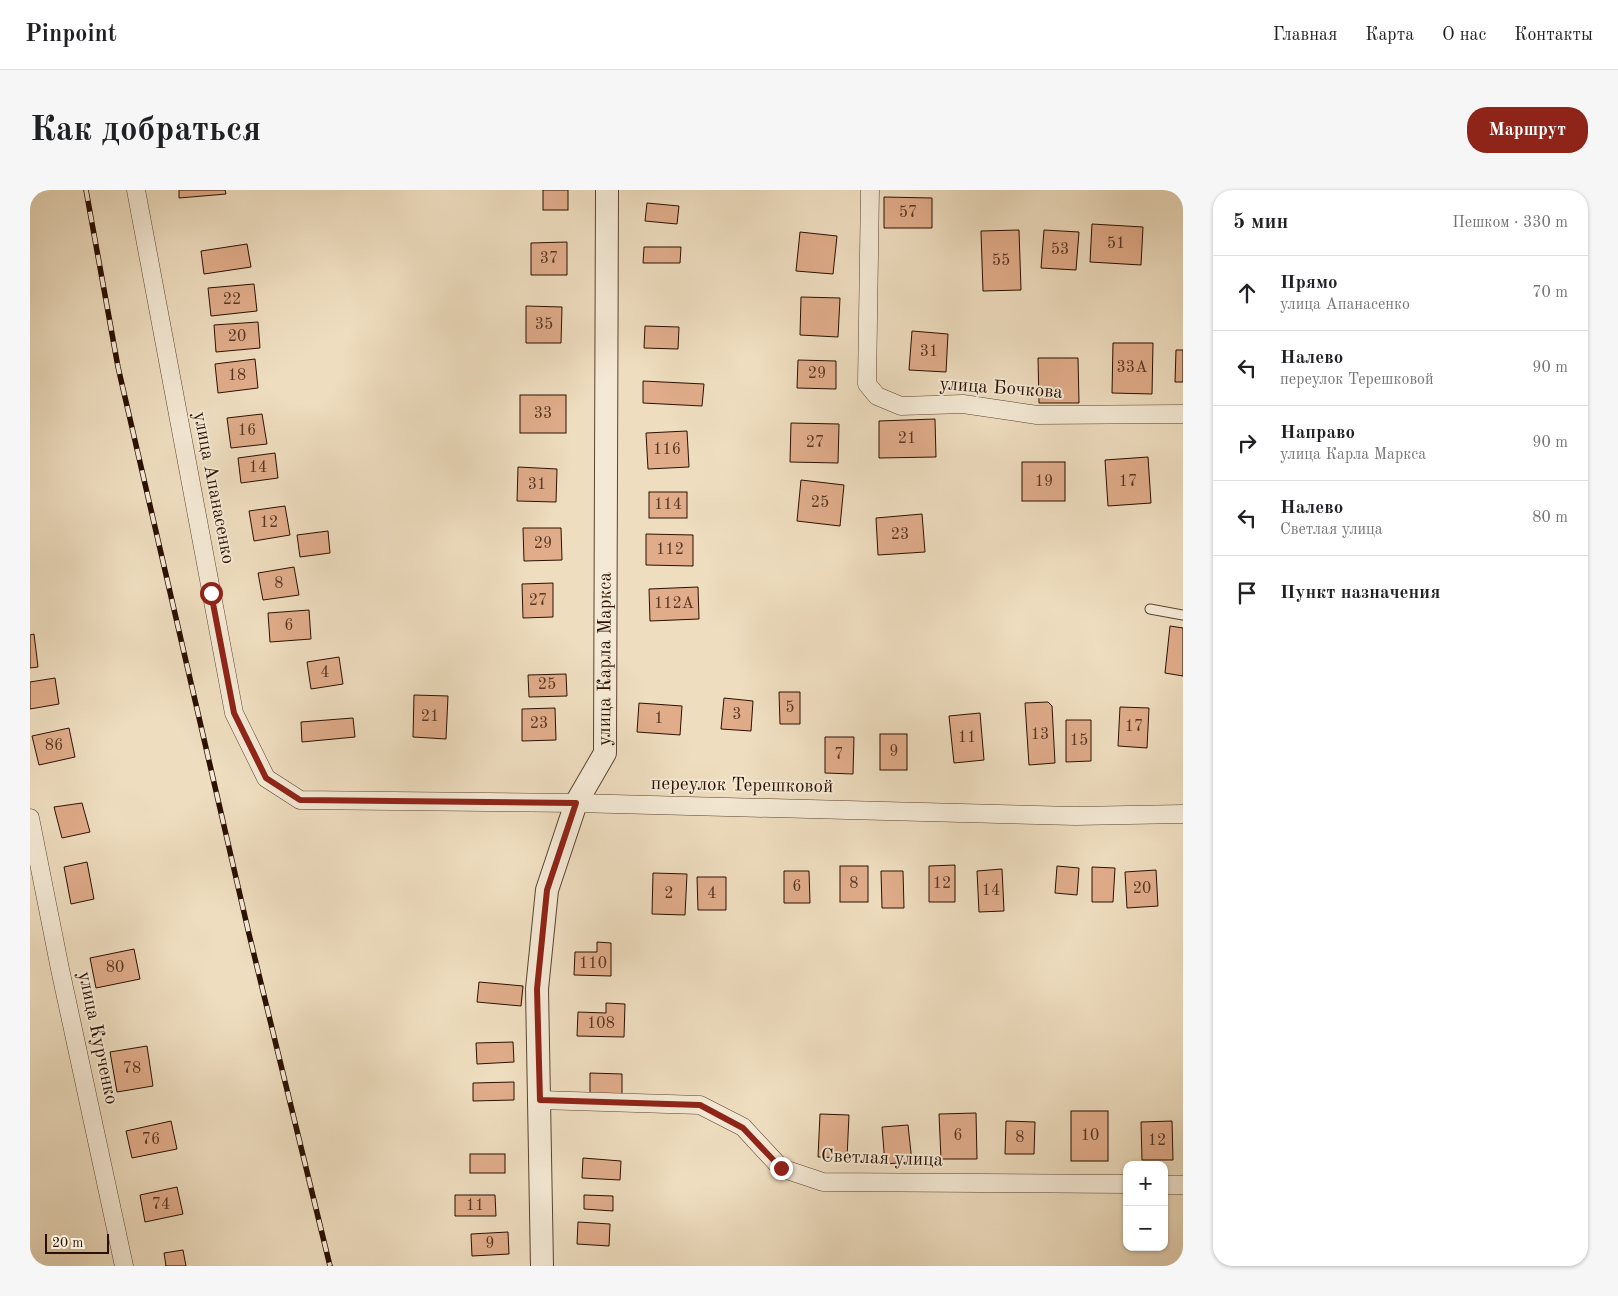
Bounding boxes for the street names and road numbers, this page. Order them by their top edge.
street label: улица Бочкова [939,375,1064,403]
street label: улица Апанасенко [189,410,237,566]
street label: улица Карла Маркса [596,572,615,746]
street label: переулок Терешковой [651,775,833,797]
street label: улица Курченко [74,970,120,1106]
street label: Светлая улица [821,1147,944,1171]

